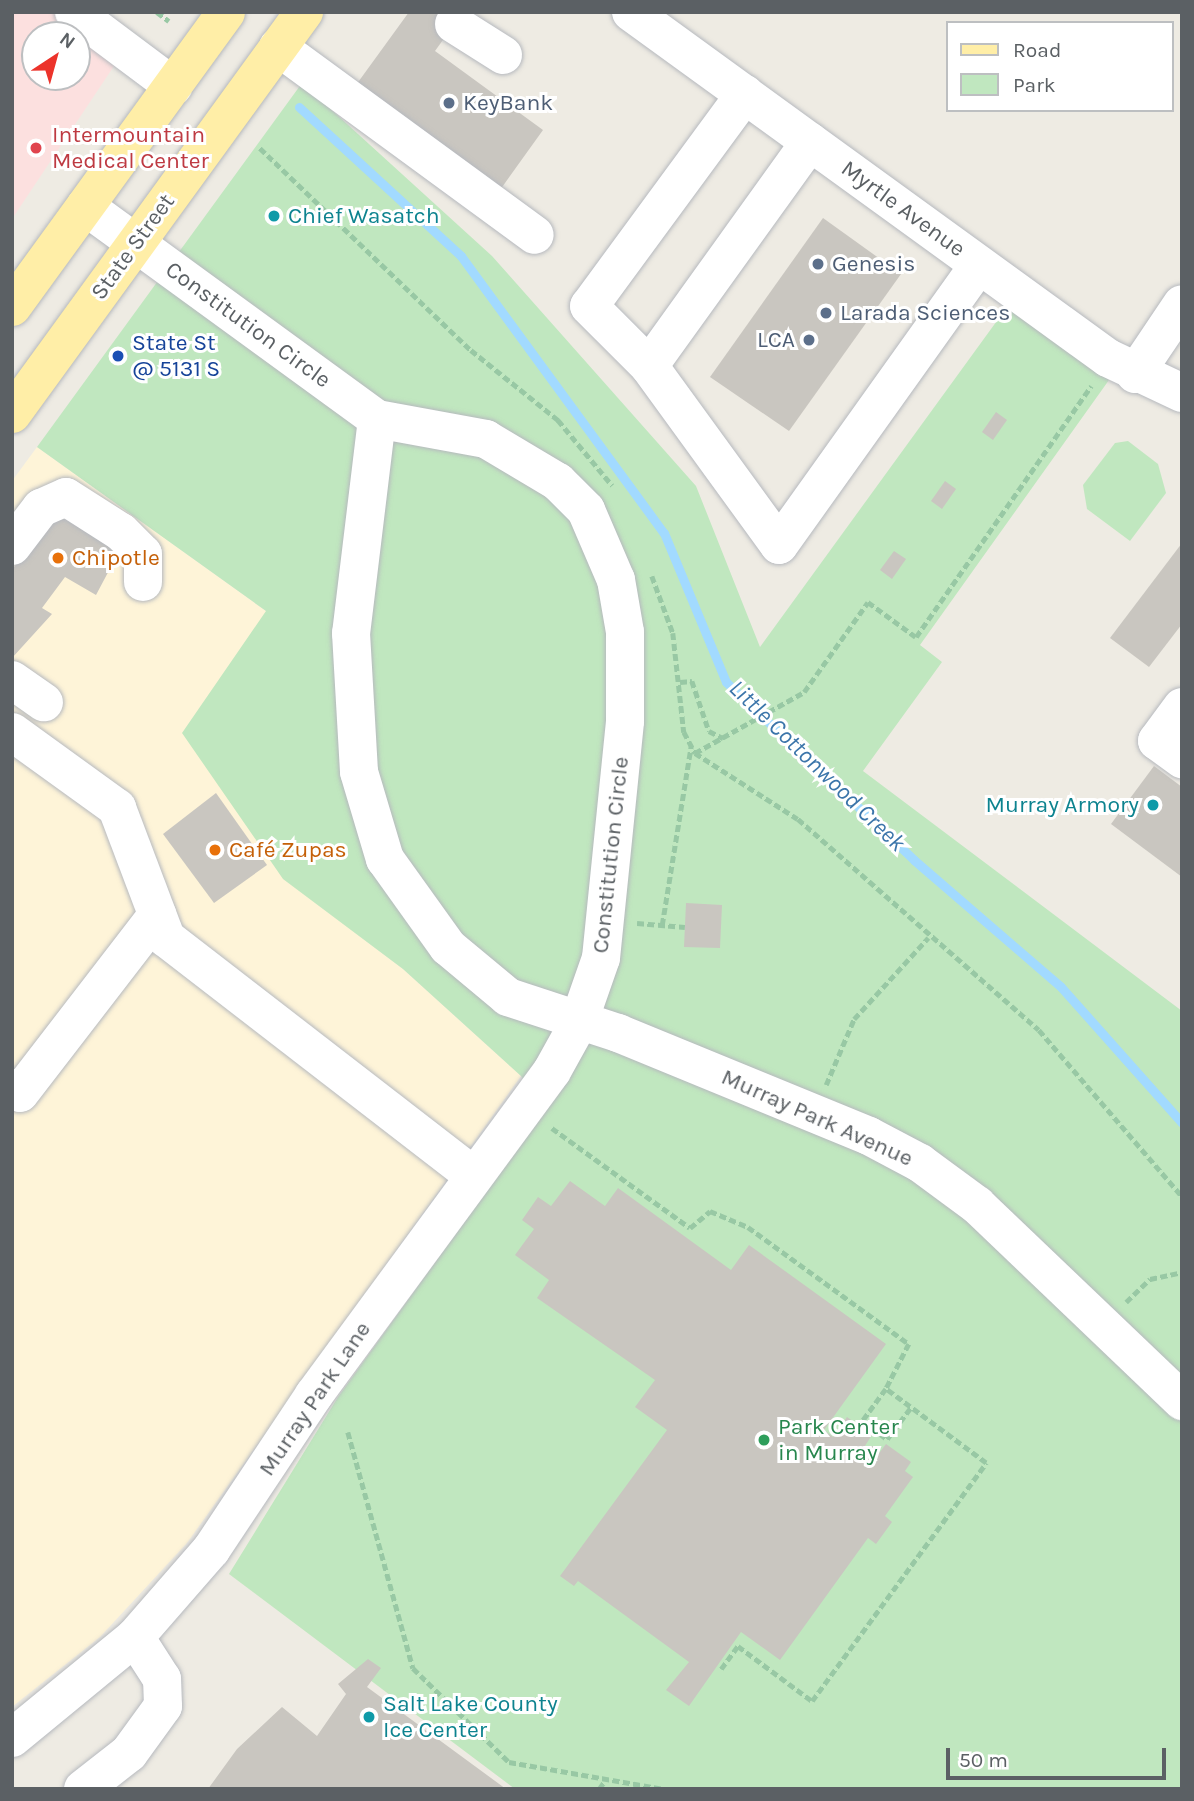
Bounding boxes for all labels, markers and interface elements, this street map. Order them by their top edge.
north arrow [21,21,91,91]
legend [946,21,1173,112]
text: N [55,28,79,54]
text: Road [1013,38,1061,62]
text: Park [1013,73,1056,97]
place label: KeyBank [463,89,553,117]
marker: KeyBank [441,95,457,111]
place label: Intermountain Medical Center [52,121,209,175]
marker: Intermountain Medical Center [26,138,46,158]
street label: Myrtle Avenue [836,155,970,263]
street label: State Street [85,189,181,305]
place label: Chief Wasatch [288,202,440,230]
marker: Chief Wasatch [266,208,282,224]
place label: Genesis [832,250,915,278]
street label: Constitution Circle [160,256,336,394]
marker: Genesis [810,256,826,272]
place label: Larada Sciences [840,299,1010,327]
marker: Larada Sciences [818,305,834,321]
place label: LCA [757,326,795,354]
place label: State St @ 5131 S [132,329,220,383]
marker: LCA [801,332,817,348]
marker: State St @ 5131 S [110,348,126,364]
place label: Chipotle [72,544,160,572]
marker: Chipotle [50,550,66,566]
water label: Little Cottonwood Creek [723,674,911,858]
street label: Constitution Circle [587,755,635,955]
place label: Murray Armory [985,791,1139,819]
marker: Murray Armory [1145,797,1161,813]
place label: Café Zupas [229,836,347,864]
marker: Café Zupas [207,842,223,858]
street label: Murray Park Avenue [717,1063,917,1173]
street label: Murray Park Lane [253,1317,377,1481]
place label: Park Center in Murray [778,1413,899,1467]
marker: Park Center in Murray [756,1432,772,1448]
place label: Salt Lake County Ice Center [383,1690,558,1744]
marker: Salt Lake County Ice Center [361,1709,377,1725]
scale bar [949,1734,1170,1778]
text: 50 m [959,1748,1008,1772]

